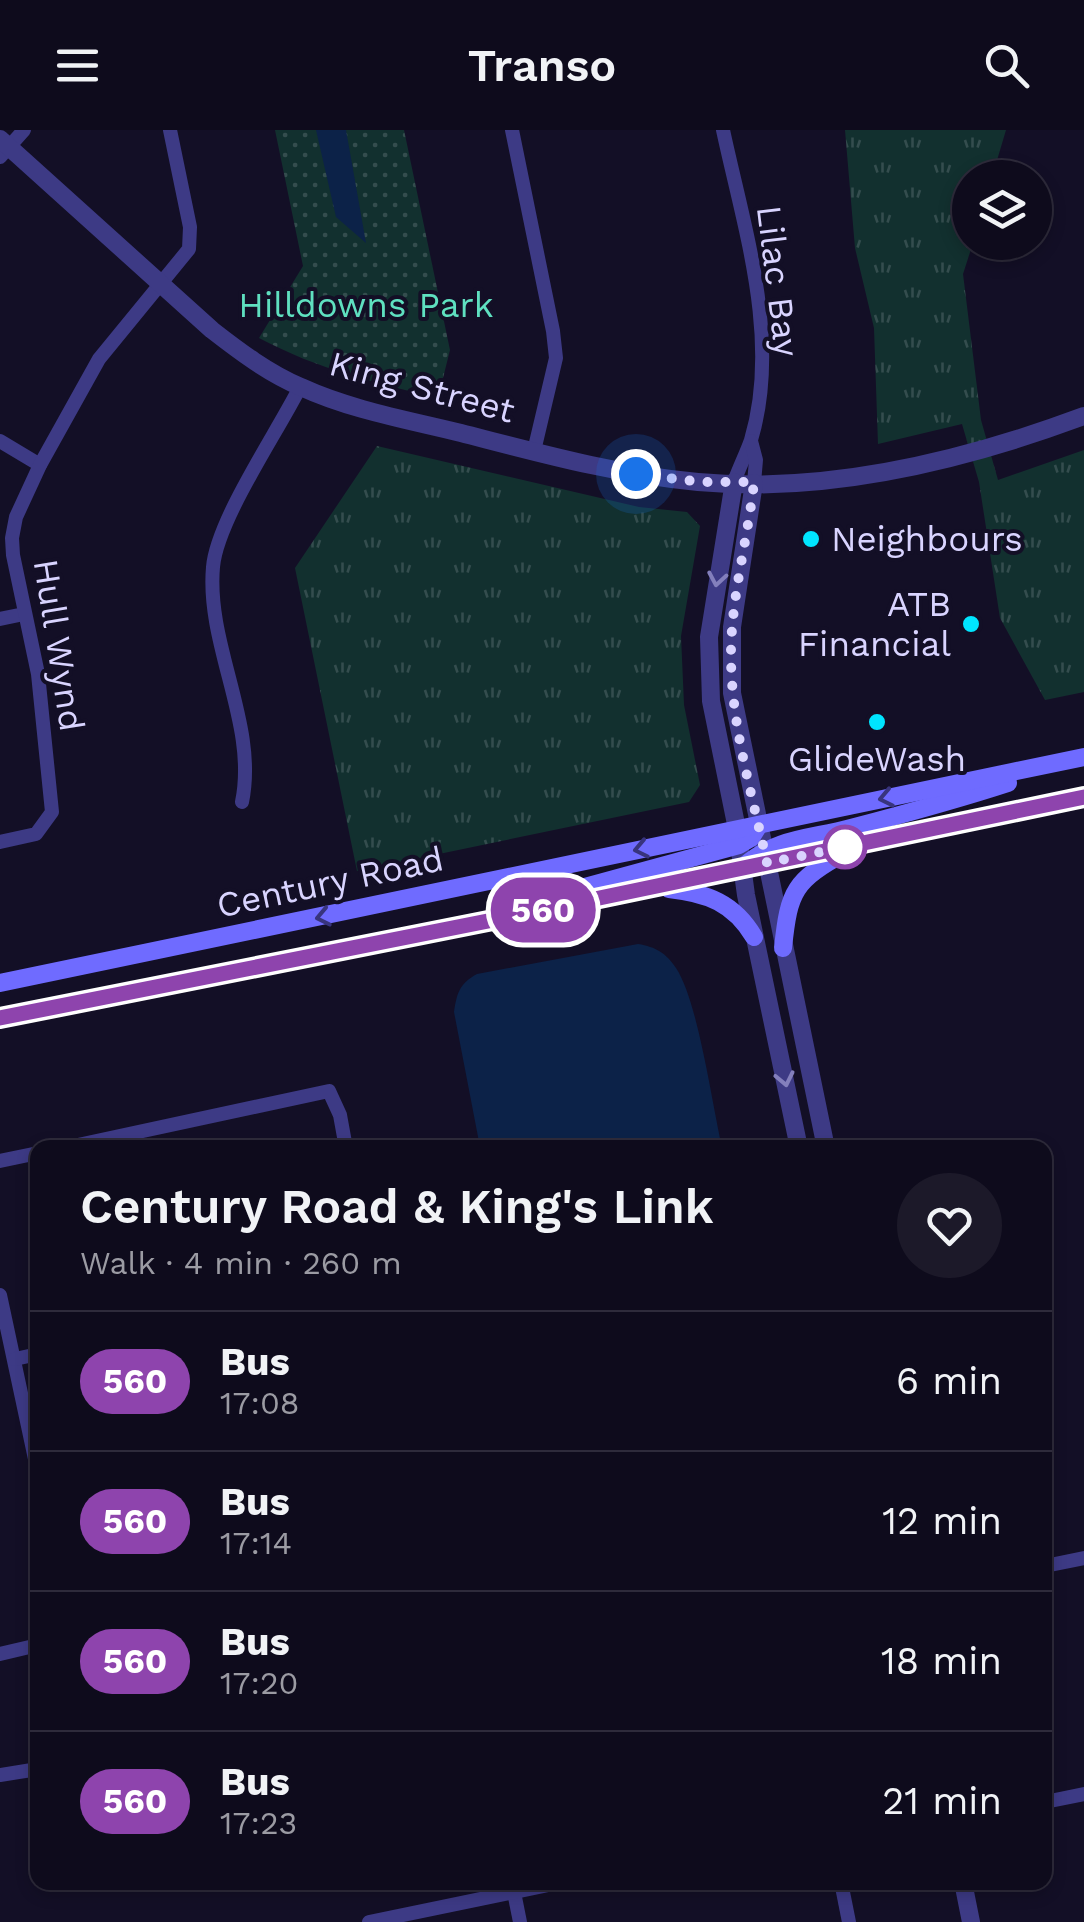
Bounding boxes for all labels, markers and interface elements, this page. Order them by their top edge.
icon: menu [50,38,105,93]
icon: search [979,38,1034,93]
text: Transo [468,39,616,92]
map controls [952,160,1052,260]
button: layers [952,160,1052,260]
street label: Lilac Bay [748,203,808,359]
park label: Hilldowns Park [238,284,494,326]
street label: King Street [325,342,519,432]
your location [611,449,661,499]
place label: Neighbours [831,518,1023,560]
marker: Neighbours [800,528,822,550]
street label: Hull Wynd [25,556,93,734]
one-way arrow [707,570,728,587]
place label: ATB Financial [798,583,951,665]
marker: ATB Financial [960,613,982,635]
marker: GlideWash [866,711,888,733]
place label: GlideWash [788,738,966,780]
one-way arrow [878,787,895,808]
unlabelled marker [824,826,866,868]
street label: Century Road [213,837,447,927]
one-way arrow [633,838,650,859]
line badge: 560 [486,878,600,942]
text: 560 [511,889,575,931]
one-way arrow [315,905,332,926]
one-way arrow [773,1070,794,1087]
button: heart [897,1173,1002,1278]
text: Century Road & King's Link [80,1178,714,1235]
text: Walk · 4 min · 260 m [80,1244,402,1282]
text: Bus [220,1340,290,1384]
text: 6 min [896,1359,1002,1403]
text: 560 [103,1360,167,1402]
text: 17:08 [220,1384,300,1422]
text: Bus [220,1480,290,1524]
text: 12 min [882,1499,1002,1543]
text: 560 [103,1500,167,1542]
text: 17:14 [220,1524,292,1562]
text: Bus [220,1620,290,1664]
text: 18 min [881,1639,1002,1683]
text: 560 [103,1640,167,1682]
text: 17:20 [220,1664,298,1702]
text: Bus [220,1760,290,1804]
text: 21 min [882,1779,1002,1823]
text: 560 [103,1780,167,1822]
text: 17:23 [220,1804,297,1842]

